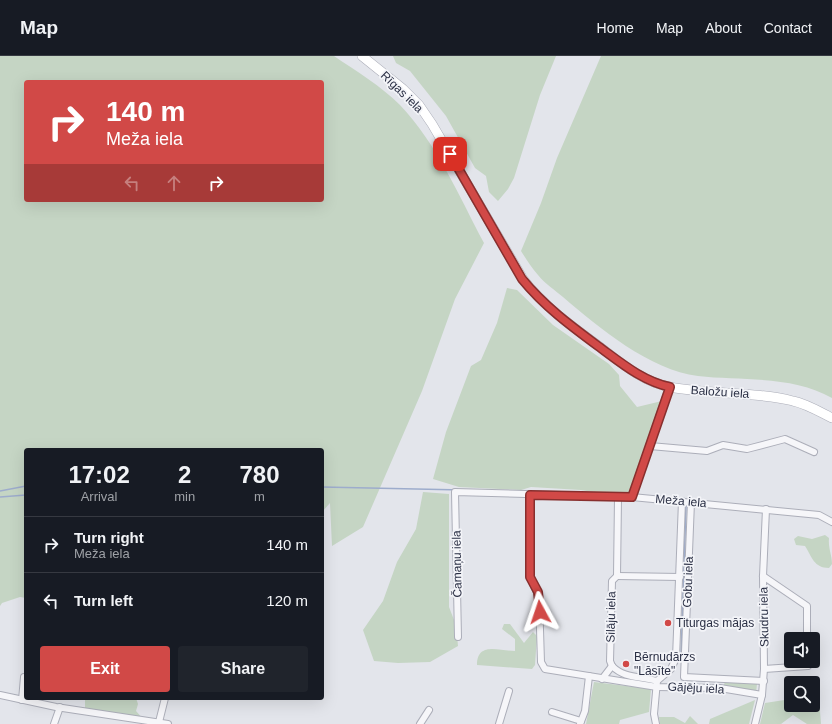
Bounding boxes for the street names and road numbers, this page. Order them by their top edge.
street label: Rīgas iela [378,68,426,116]
street label: Baložu iela [690,383,750,401]
street label: Meža iela [655,492,708,510]
street label: Čamaņu iela [448,530,465,598]
street label: Gobu iela [680,556,696,608]
street label: Skudru iela [756,587,772,647]
street label: Silāju iela [604,591,618,643]
street label: Gājēju iela [667,680,725,696]

